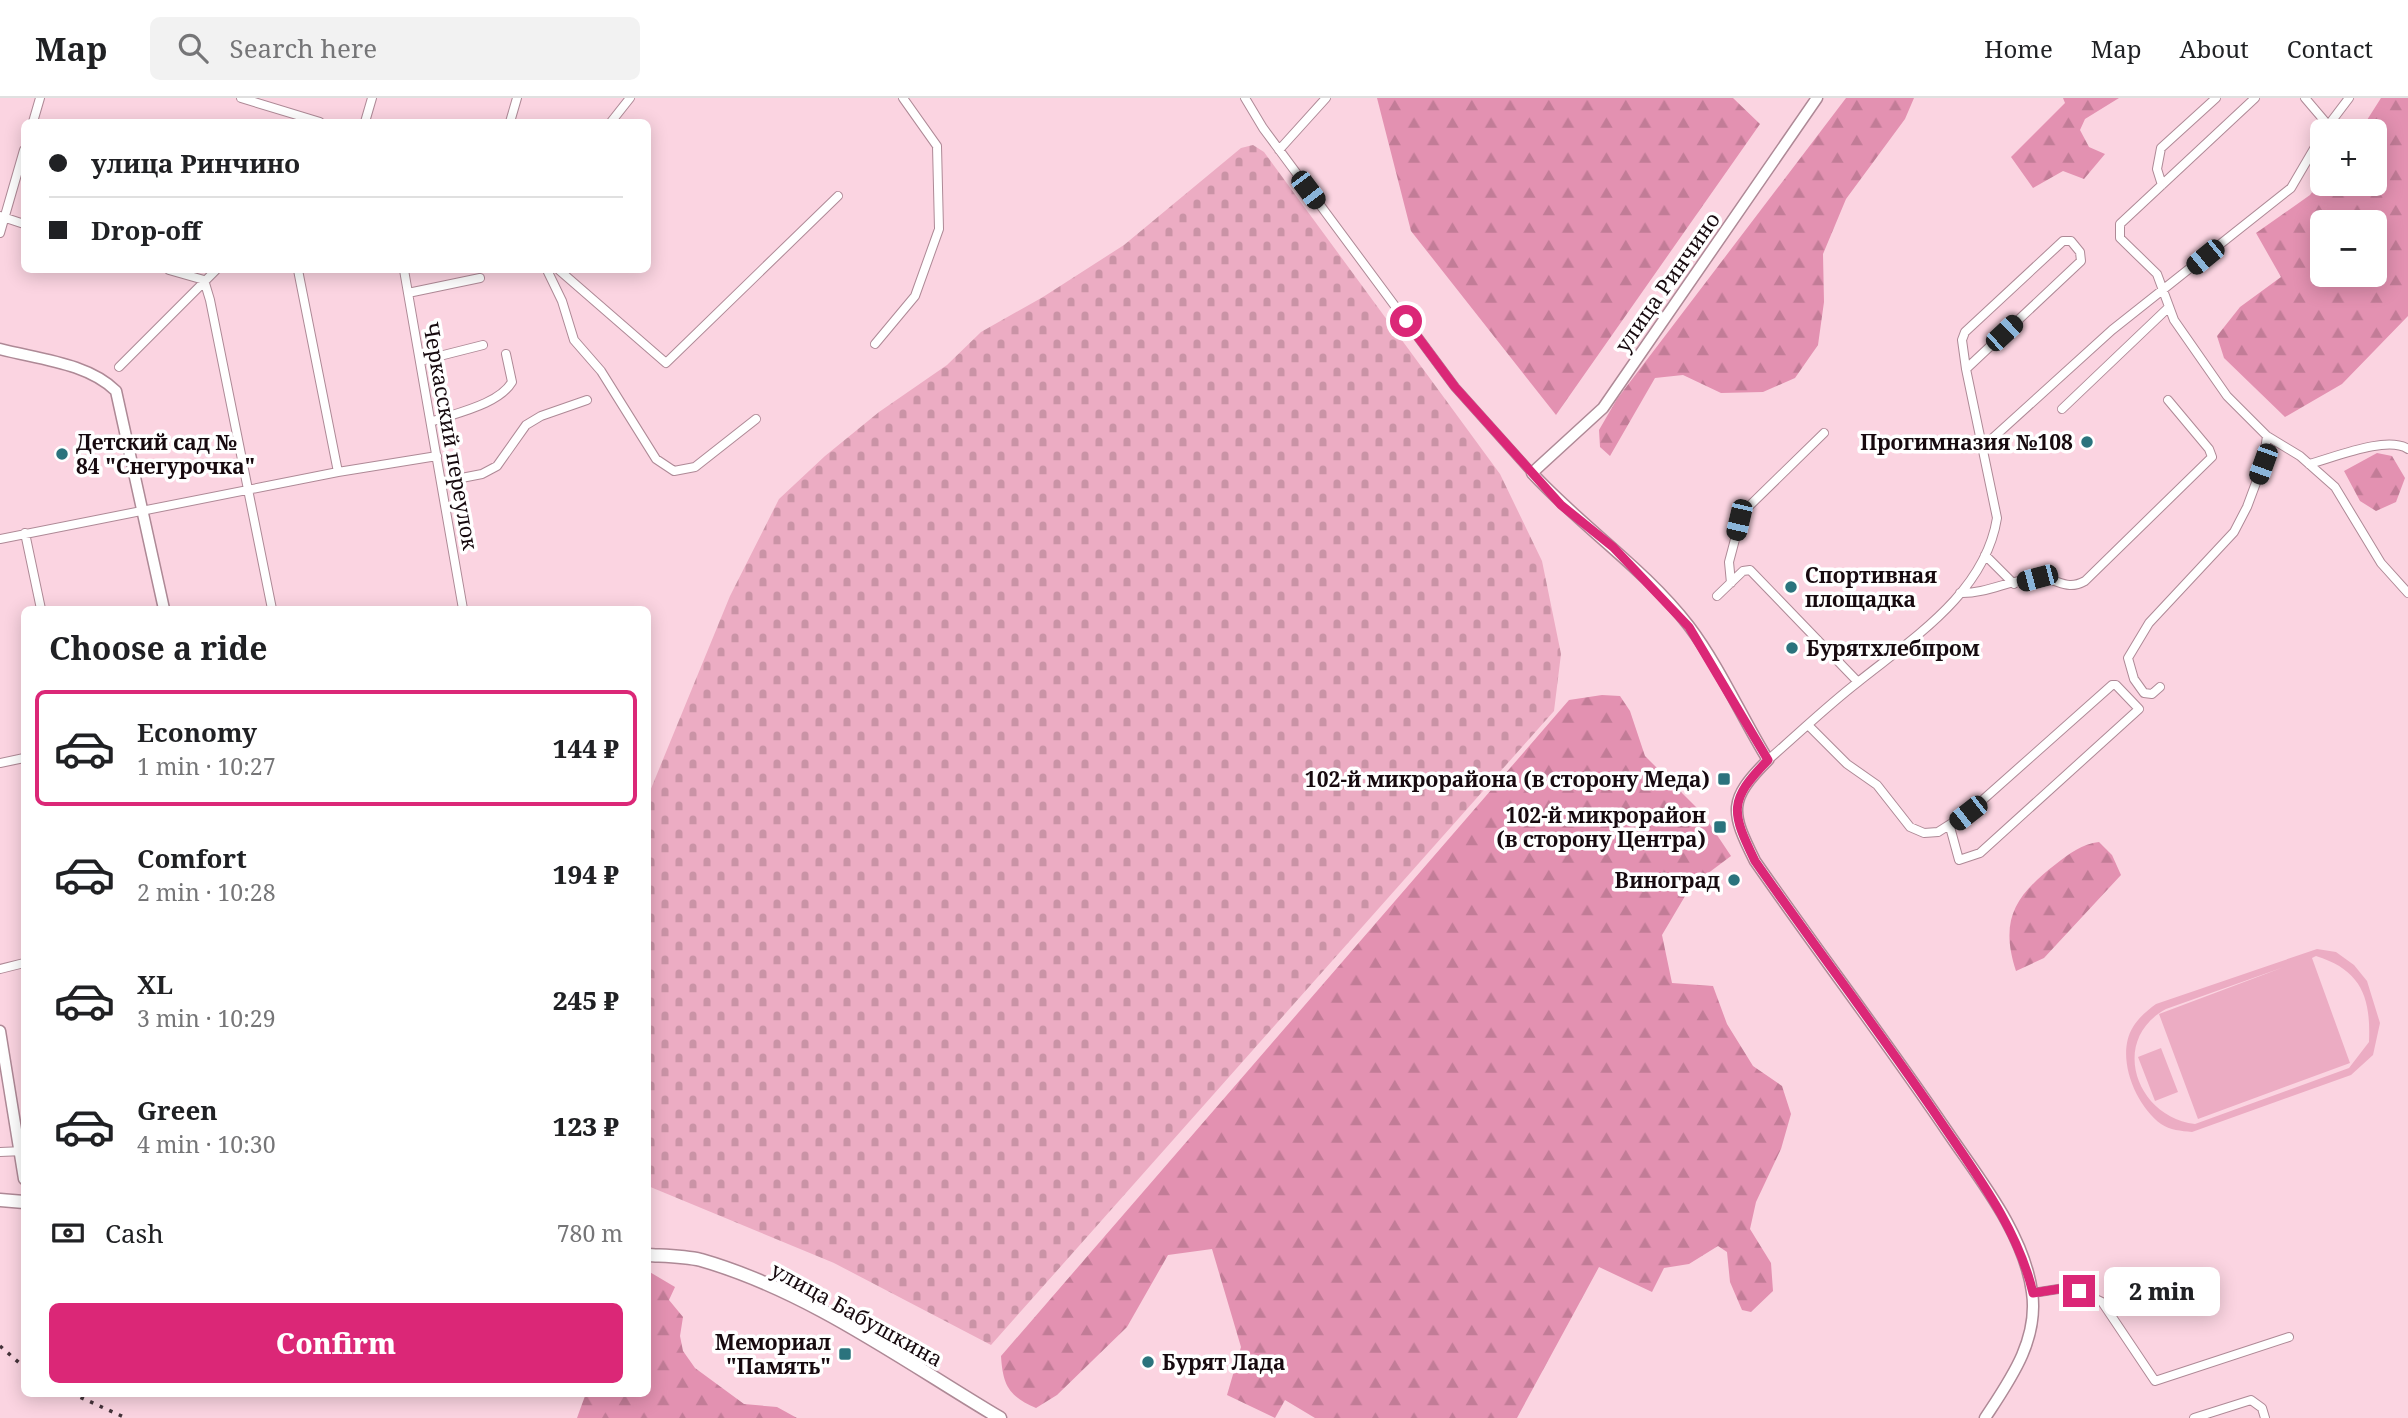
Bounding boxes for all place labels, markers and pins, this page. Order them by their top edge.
place label: Детский сад № 84 "Снегурочка" [76,428,255,480]
place label: Прогимназия №108 [1860,428,2073,456]
marker: Прогимназия №108 [2079,434,2095,450]
marker: Детский сад № 84 "Снегурочка" [54,446,70,462]
place label: Спортивная площадка [1805,561,1937,613]
marker: Спортивная площадка [1783,579,1799,595]
place label: Бурятхлебпром [1806,634,1980,662]
marker: Бурятхлебпром [1784,640,1800,656]
place label: 102-й микрорайона (в сторону Меда) [1305,765,1710,793]
marker: 102-й микрорайона (в сторону Меда) [1716,771,1732,787]
place label: 102-й микрорайон (в сторону Центра) [1496,801,1706,853]
marker: 102-й микрорайон (в сторону Центра) [1712,819,1728,835]
place label: Виноград [1615,866,1720,894]
marker: Виноград [1726,872,1742,888]
place label: Мемориал "Память" [715,1328,831,1380]
marker: Мемориал "Память" [837,1346,853,1362]
place label: Бурят Лада [1162,1348,1285,1376]
marker: Бурят Лада [1140,1354,1156,1370]

